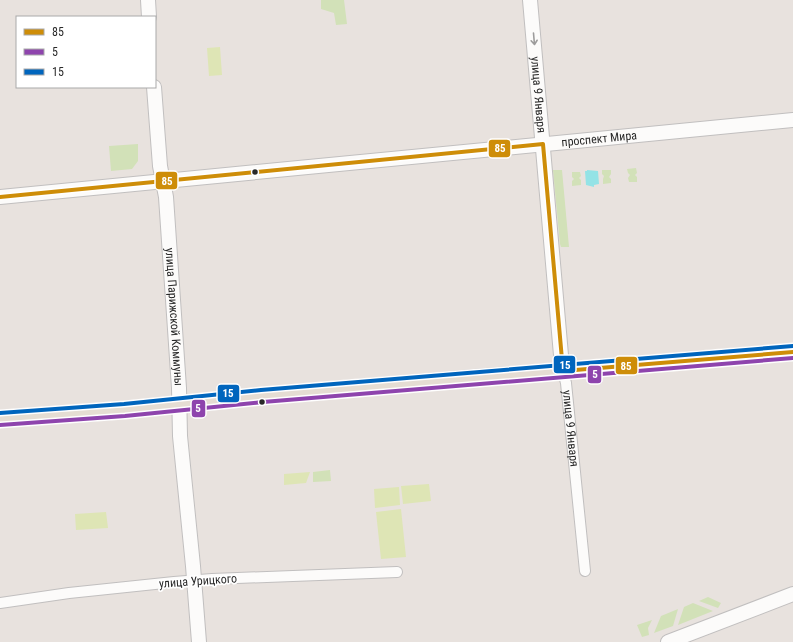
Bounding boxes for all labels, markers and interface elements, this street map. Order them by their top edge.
legend [16,16,156,88]
text: 85 [52,25,64,39]
one-way arrow [530,32,537,45]
text: 5 [52,45,58,59]
street label: улица 9 Января [528,56,549,134]
text: 15 [52,65,64,79]
street label: проспект Мира [561,128,638,149]
line badge: 85 [488,139,511,158]
text: 85 [494,142,506,155]
unlabelled marker [250,167,260,177]
line badge: 85 [155,171,178,190]
text: 85 [161,175,173,188]
street label: улица Парижской Коммуны [162,247,186,386]
line badge: 15 [553,355,576,374]
line badge: 85 [615,356,638,375]
text: 15 [559,359,571,372]
text: 85 [620,360,632,373]
line badge: 5 [587,365,602,384]
text: 5 [592,368,598,381]
line badge: 15 [217,384,240,403]
text: 15 [222,387,234,400]
street label: улица 9 Января [560,389,581,467]
unlabelled marker [257,397,267,407]
line badge: 5 [191,399,206,418]
text: 5 [195,402,201,415]
street label: улица Урицкого [159,571,237,591]

